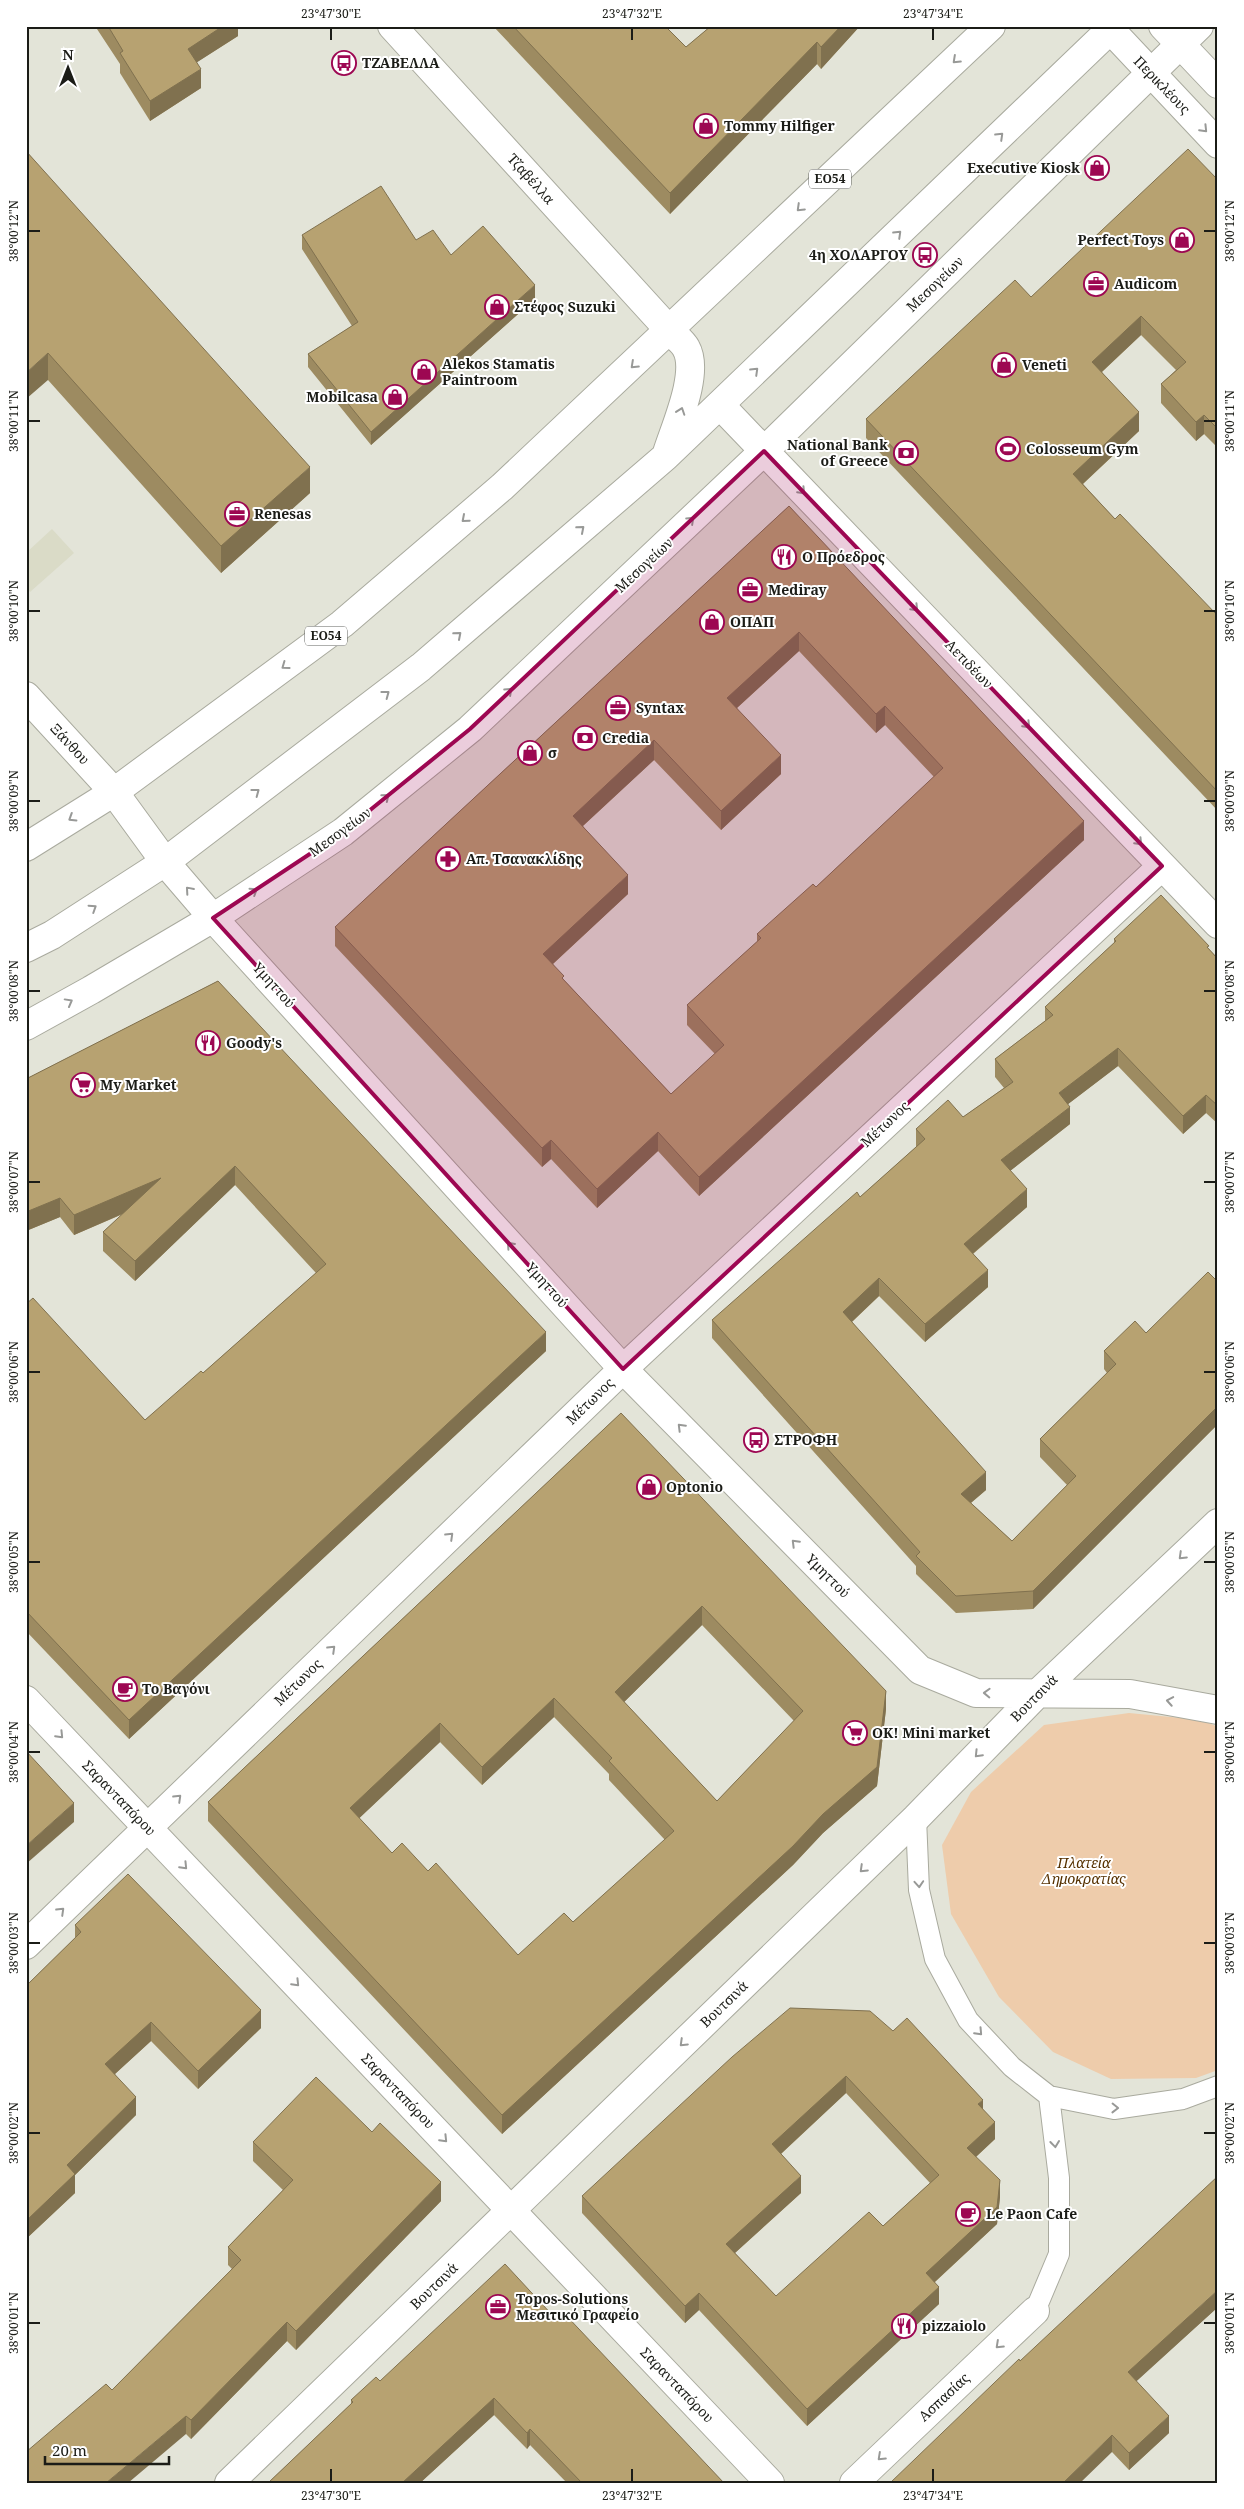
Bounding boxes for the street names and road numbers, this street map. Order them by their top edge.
street label: Περικλέους [1130,52,1195,118]
street label: Τζαβέλλα [503,149,559,208]
road number: ΕΟ54 [809,170,851,188]
street label: Μεσογείων [902,252,967,316]
street label: Μεσογείων [611,533,677,596]
road number: ΕΟ54 [305,626,347,646]
street label: Αετιδέων [941,635,997,692]
street label: Ξάνθου [47,719,94,768]
street label: Μεσογείων [305,803,375,861]
street label: Υμηττού [248,957,300,1011]
street label: Μέτωνος [856,1096,913,1151]
street label: Υμηττού [521,1257,573,1311]
street label: Μέτωνος [562,1373,618,1428]
street label: Υμηττού [801,1549,855,1602]
street label: Μέτωνος [270,1654,326,1709]
street label: Βουτσινά [1006,1670,1062,1725]
street label: Σαρανταπόρου [78,1756,160,1840]
street label: Βουτσινά [696,1976,752,2031]
street label: Σαρανταπόρου [357,2049,439,2133]
street label: Βουτσινά [406,2258,462,2313]
street label: Σαρανταπόρου [636,2343,718,2427]
street label: Ασπασίας [914,2368,973,2425]

